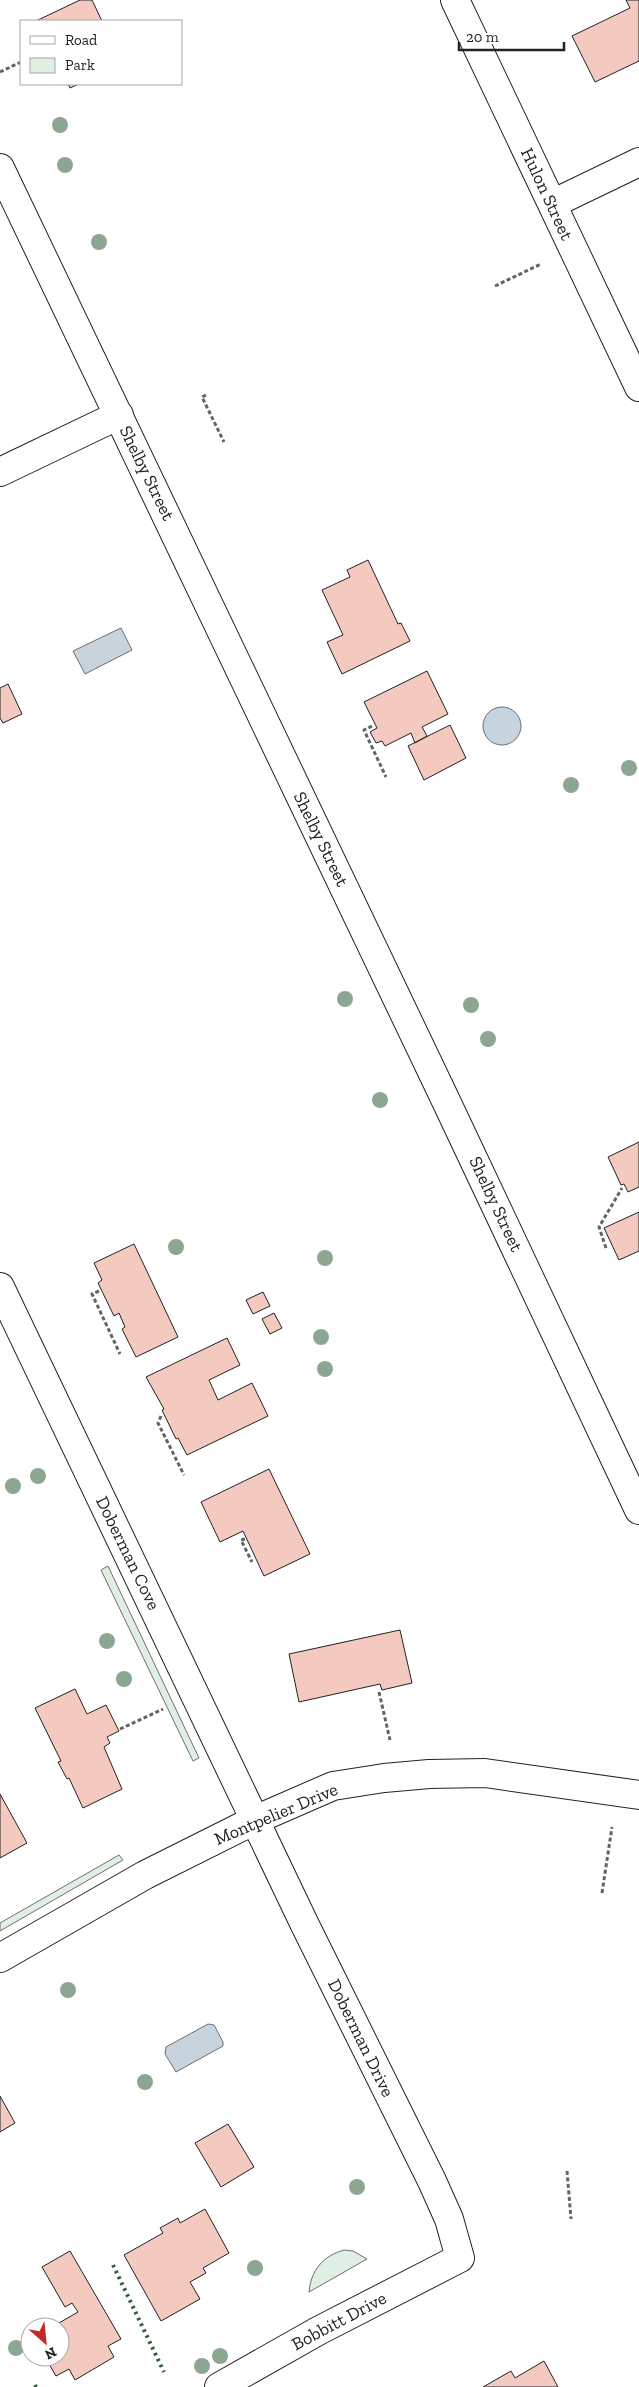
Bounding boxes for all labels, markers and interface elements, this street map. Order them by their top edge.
legend [20,20,182,85]
scale bar [459,20,564,52]
text: 20 m [466,28,499,46]
text: Road [65,31,98,49]
text: Park [65,56,95,74]
street label: Hulon Street [516,144,578,244]
street label: Shelby Street [115,422,179,524]
street label: Shelby Street [289,788,353,890]
street label: Shelby Street [464,1153,528,1255]
street label: Doberman Cove [91,1492,165,1614]
street label: Montpelier Drive [211,1778,341,1850]
street label: Doberman Drive [323,1975,399,2101]
street label: Bobbitt Drive [288,2287,390,2355]
north arrow [20,2317,70,2367]
text: N [42,2343,59,2363]

